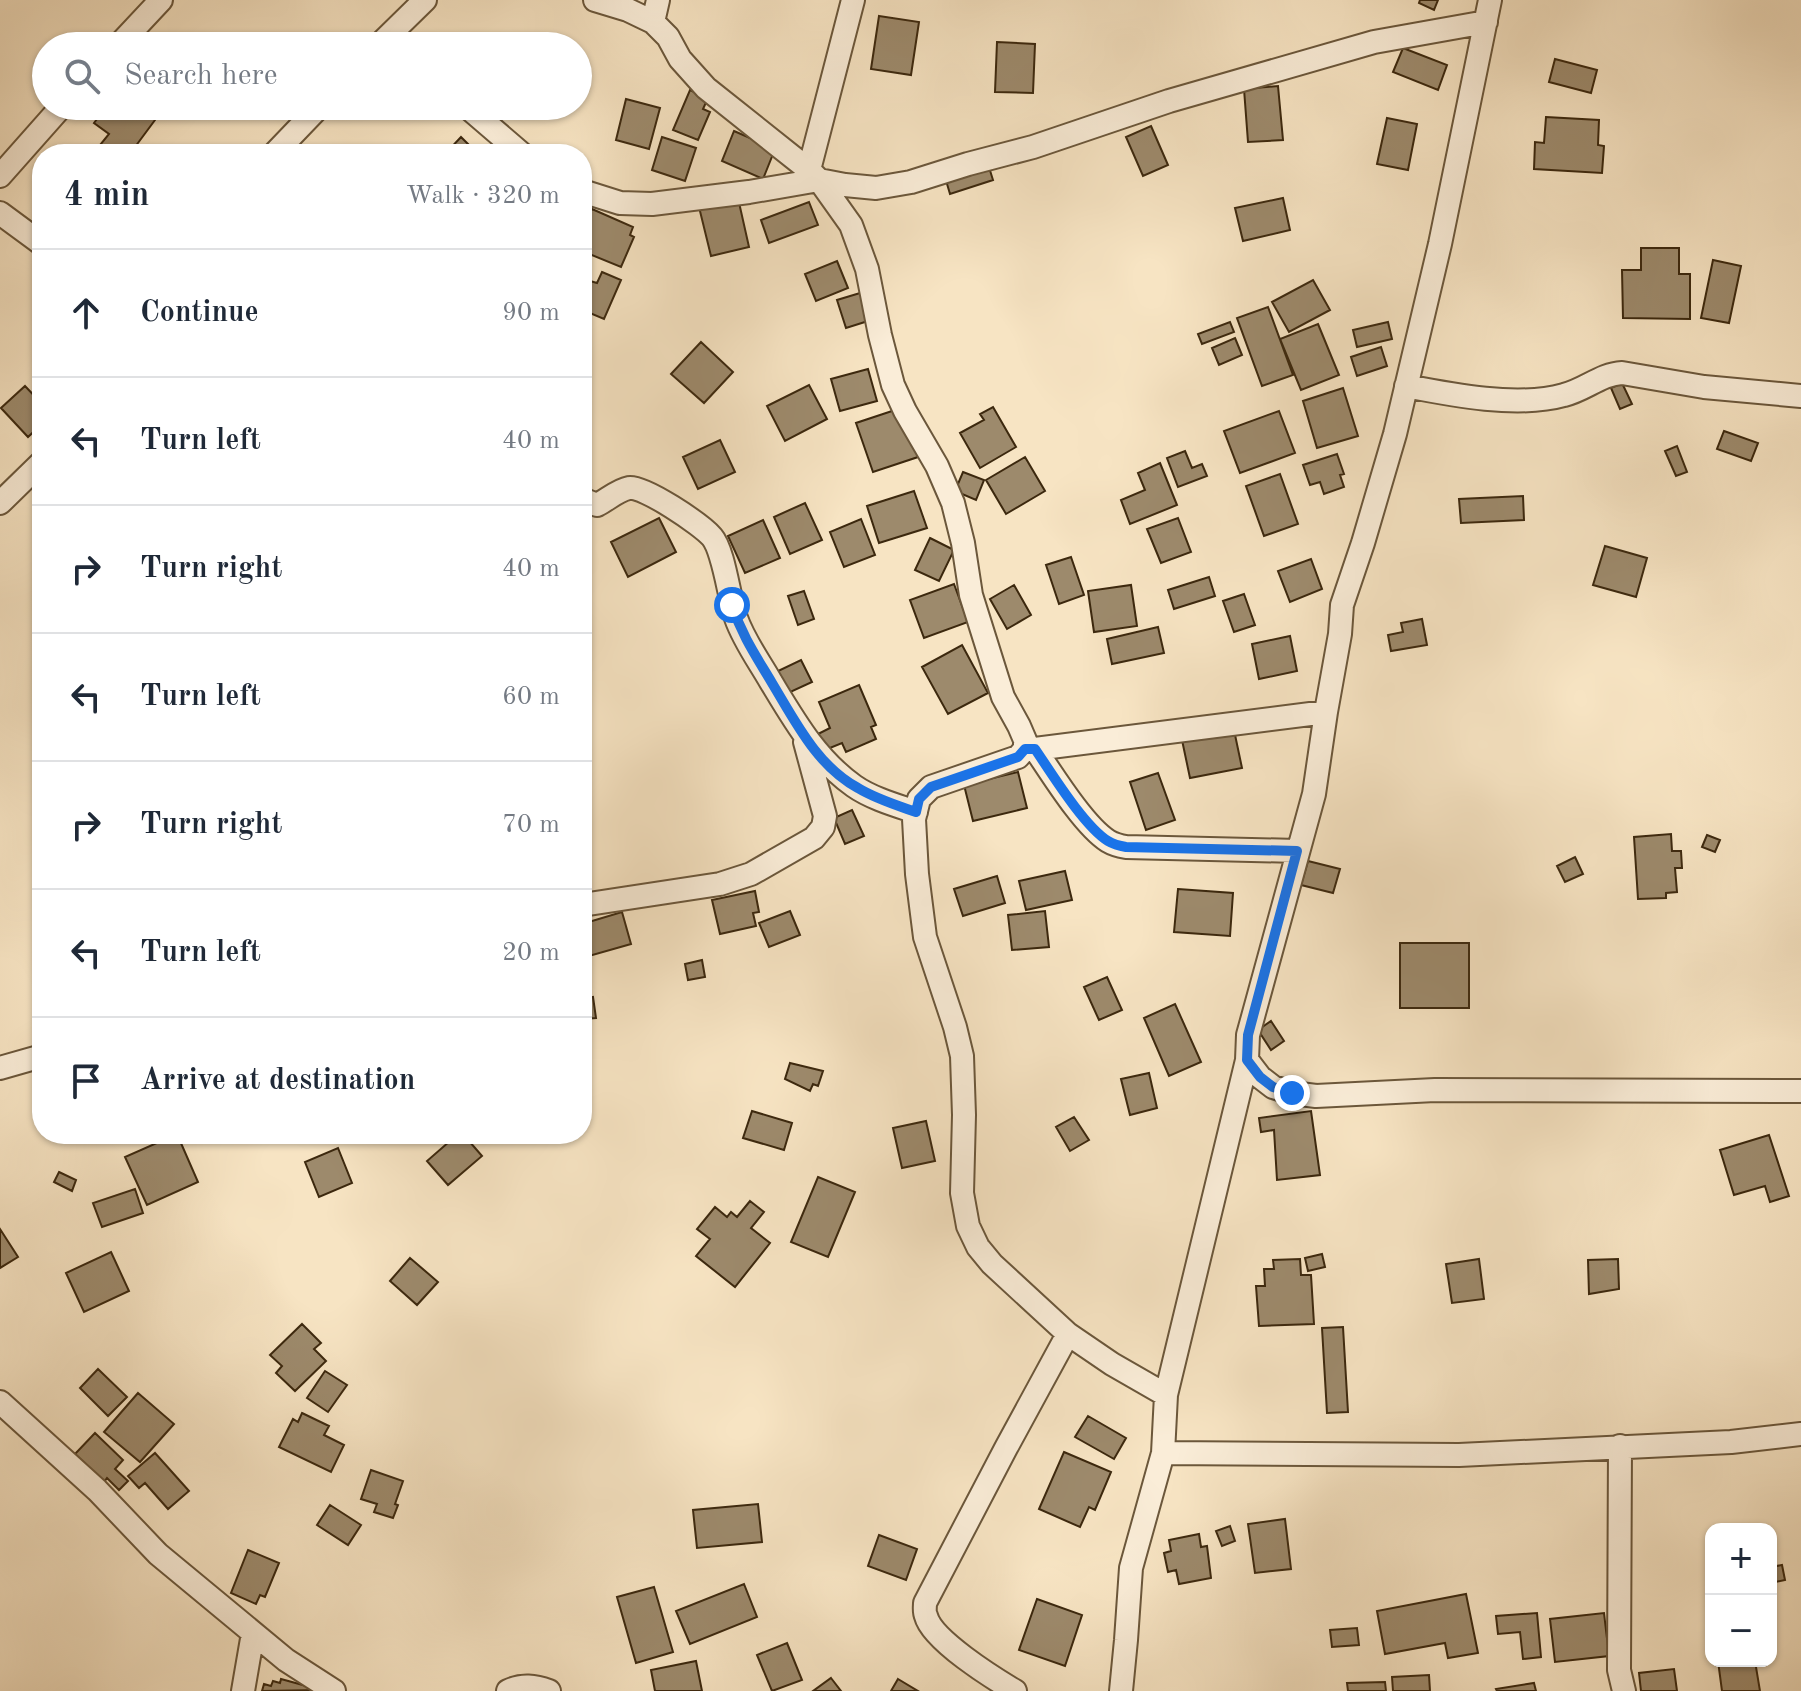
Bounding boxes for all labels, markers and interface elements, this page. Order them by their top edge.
search box [32,32,592,120]
icon: search [60,54,104,98]
text: Search here [124,61,278,91]
text: 4 min [64,179,149,213]
text: Walk · 320 m [406,183,560,209]
icon: ahead [64,291,108,335]
text: Continue [140,298,259,328]
text: 90 m [502,300,560,326]
icon: left [64,419,108,463]
text: Turn left [140,426,261,456]
text: 40 m [502,428,560,454]
icon: right [64,547,108,591]
text: Turn right [140,554,282,584]
text: 40 m [502,556,560,582]
route start [714,587,750,623]
icon: left [64,675,108,719]
text: Turn left [140,682,261,712]
text: 60 m [502,684,560,710]
icon: right [64,803,108,847]
text: Turn right [140,810,282,840]
text: 70 m [502,812,560,838]
icon: left [64,931,108,975]
text: Turn left [140,938,261,968]
text: 20 m [502,940,560,966]
icon: arrive [64,1059,108,1103]
text: Arrive at destination [140,1066,415,1096]
route end [1274,1075,1310,1111]
map controls [1705,1523,1777,1667]
button: + [1705,1523,1777,1595]
button: − [1705,1595,1777,1667]

